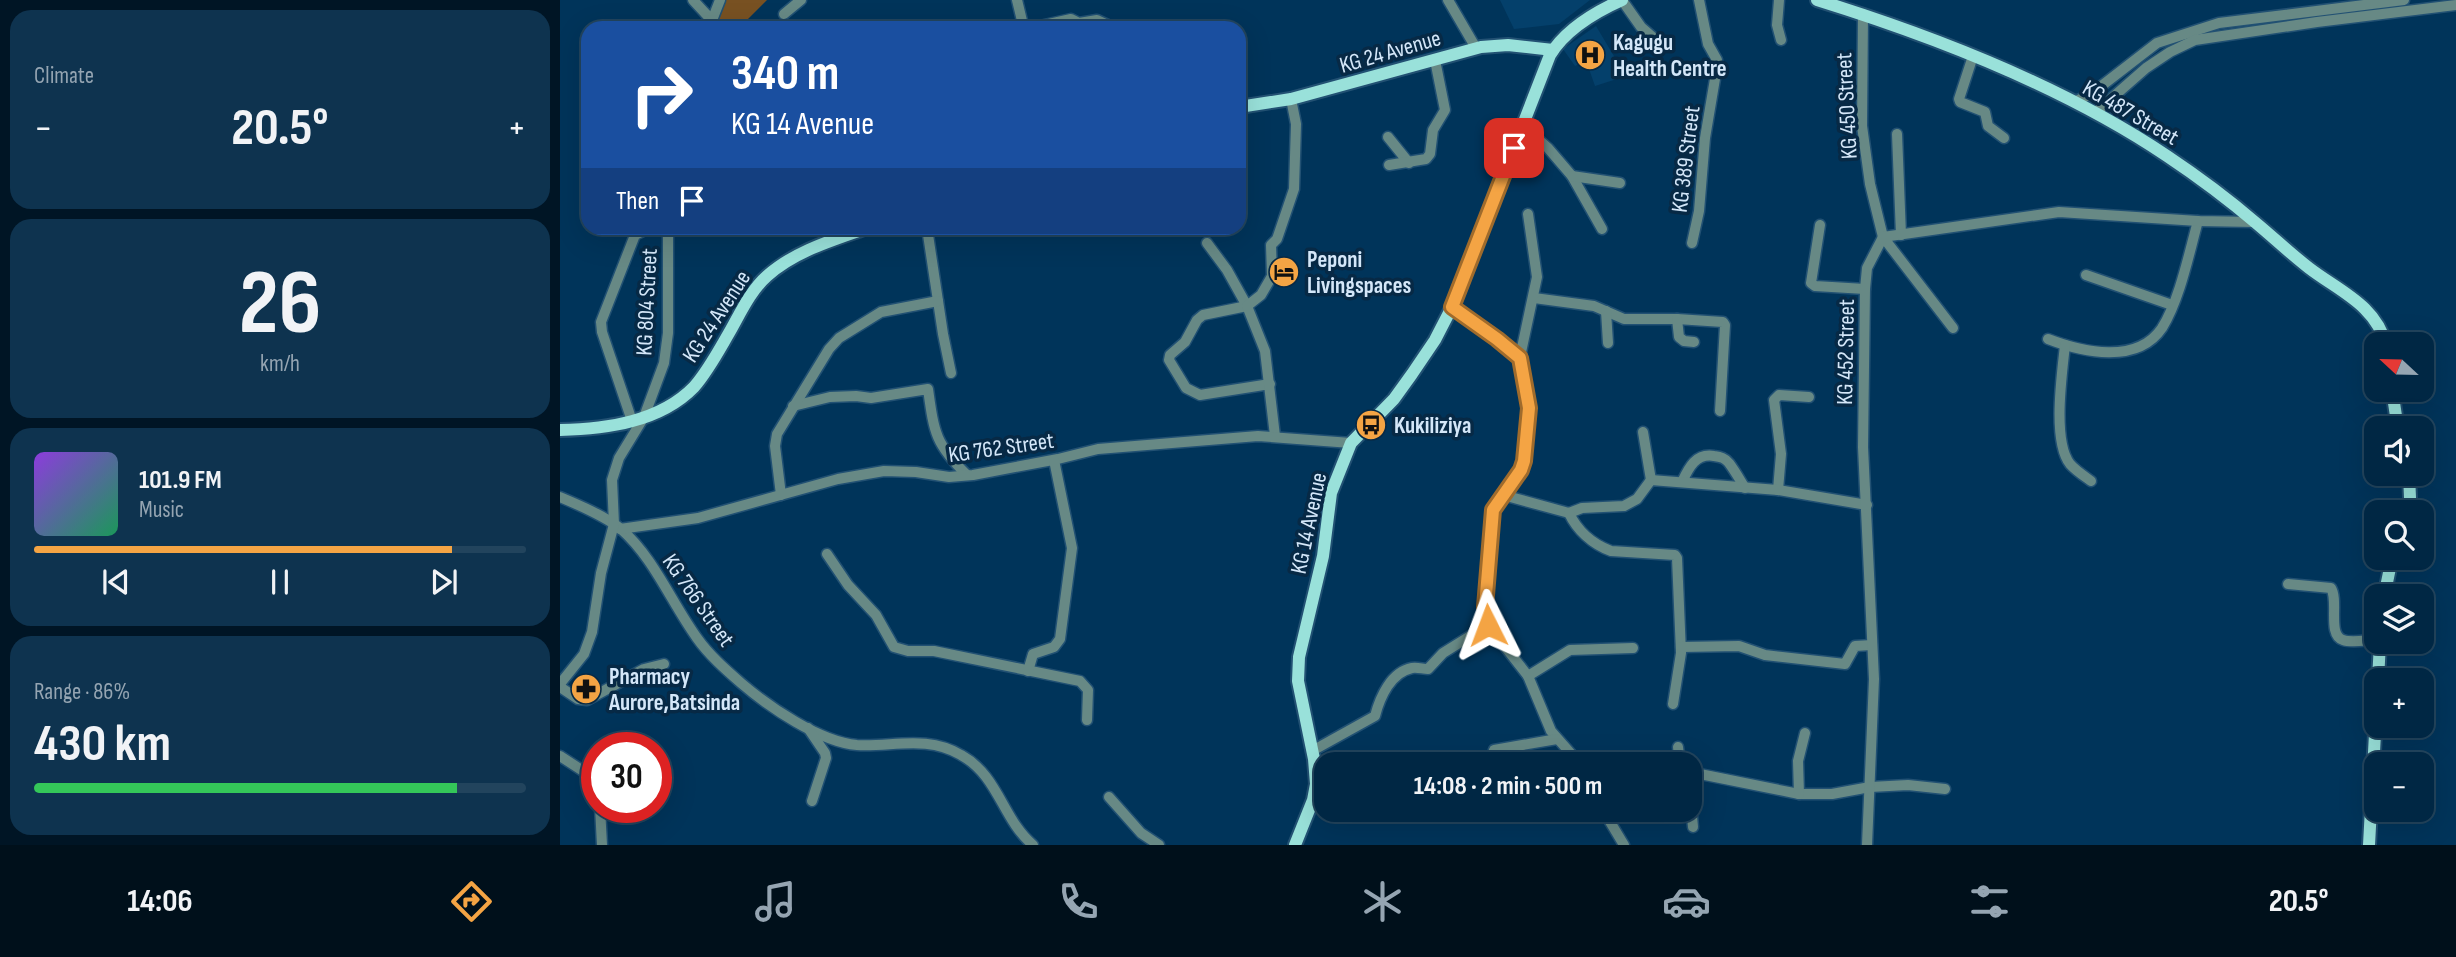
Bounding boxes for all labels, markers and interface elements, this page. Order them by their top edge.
street label: KG 24 Avenue [1336,24,1444,80]
place label: Kagugu Health Centre [1613,29,1727,83]
hospital icon: Kagugu Health Centre [1573,38,1607,72]
text: 340 m [731,45,839,104]
icon: right [616,49,707,140]
street label: KG 450 Street [1830,52,1864,160]
text: Climate [34,62,94,90]
street label: KG 487 Street [2077,74,2184,152]
text: 20.5° [231,97,329,160]
street label: KG 389 Street [1666,104,1706,214]
text: KG 14 Avenue [731,105,874,144]
text: − [34,106,53,151]
text: + [507,106,526,151]
pin [1484,118,1544,178]
icon: arrive [1495,129,1533,167]
icon: arrive [673,182,711,220]
text: Then [616,186,659,217]
place label: Peponi Livingspaces [1307,246,1412,300]
street label: KG 804 Street [630,248,664,356]
text: 26 [239,250,321,359]
hotel icon: Peponi Livingspaces [1267,255,1301,289]
street label: KG 24 Avenue [677,265,757,368]
street label: KG 452 Street [1831,299,1861,405]
north arrow [2364,332,2434,402]
map controls [2364,332,2434,822]
text: km/h [260,350,300,378]
bus stop icon: Kukiliziya [1354,408,1388,442]
place label: Kukiliziya [1394,412,1471,440]
button: sound [2364,416,2434,486]
street label: KG 762 Street [947,427,1056,469]
text: 101.9 FM [139,465,222,496]
street label: KG 14 Avenue [1285,470,1333,576]
text: Music [139,496,184,524]
button: search [2364,500,2434,570]
street label: KG 766 Street [656,549,740,652]
icon: previous [97,563,135,601]
icon: pause [261,563,299,601]
icon: next [425,563,463,601]
button: layers [2364,584,2434,654]
position arrow [1451,588,1525,662]
place label: Pharmacy Aurore,Batsinda [608,663,740,717]
button: + [2364,668,2434,738]
pharmacy icon: Pharmacy Aurore,Batsinda [569,672,603,706]
text: Range · 86% [34,678,130,706]
text: 430 km [34,713,171,776]
speed limit sign: 30 [581,732,672,823]
button: − [2364,752,2434,822]
text: 14:08 · 2 min · 500 m [1414,771,1602,802]
icon: directions [447,877,496,926]
icon: music [751,877,800,926]
icon: phone [1054,877,1103,926]
icon: climate [1358,877,1407,926]
icon: car [1662,877,1711,926]
icon: filters [1965,877,2014,926]
text: 14:06 [127,882,192,921]
text: 20.5° [2269,882,2329,921]

